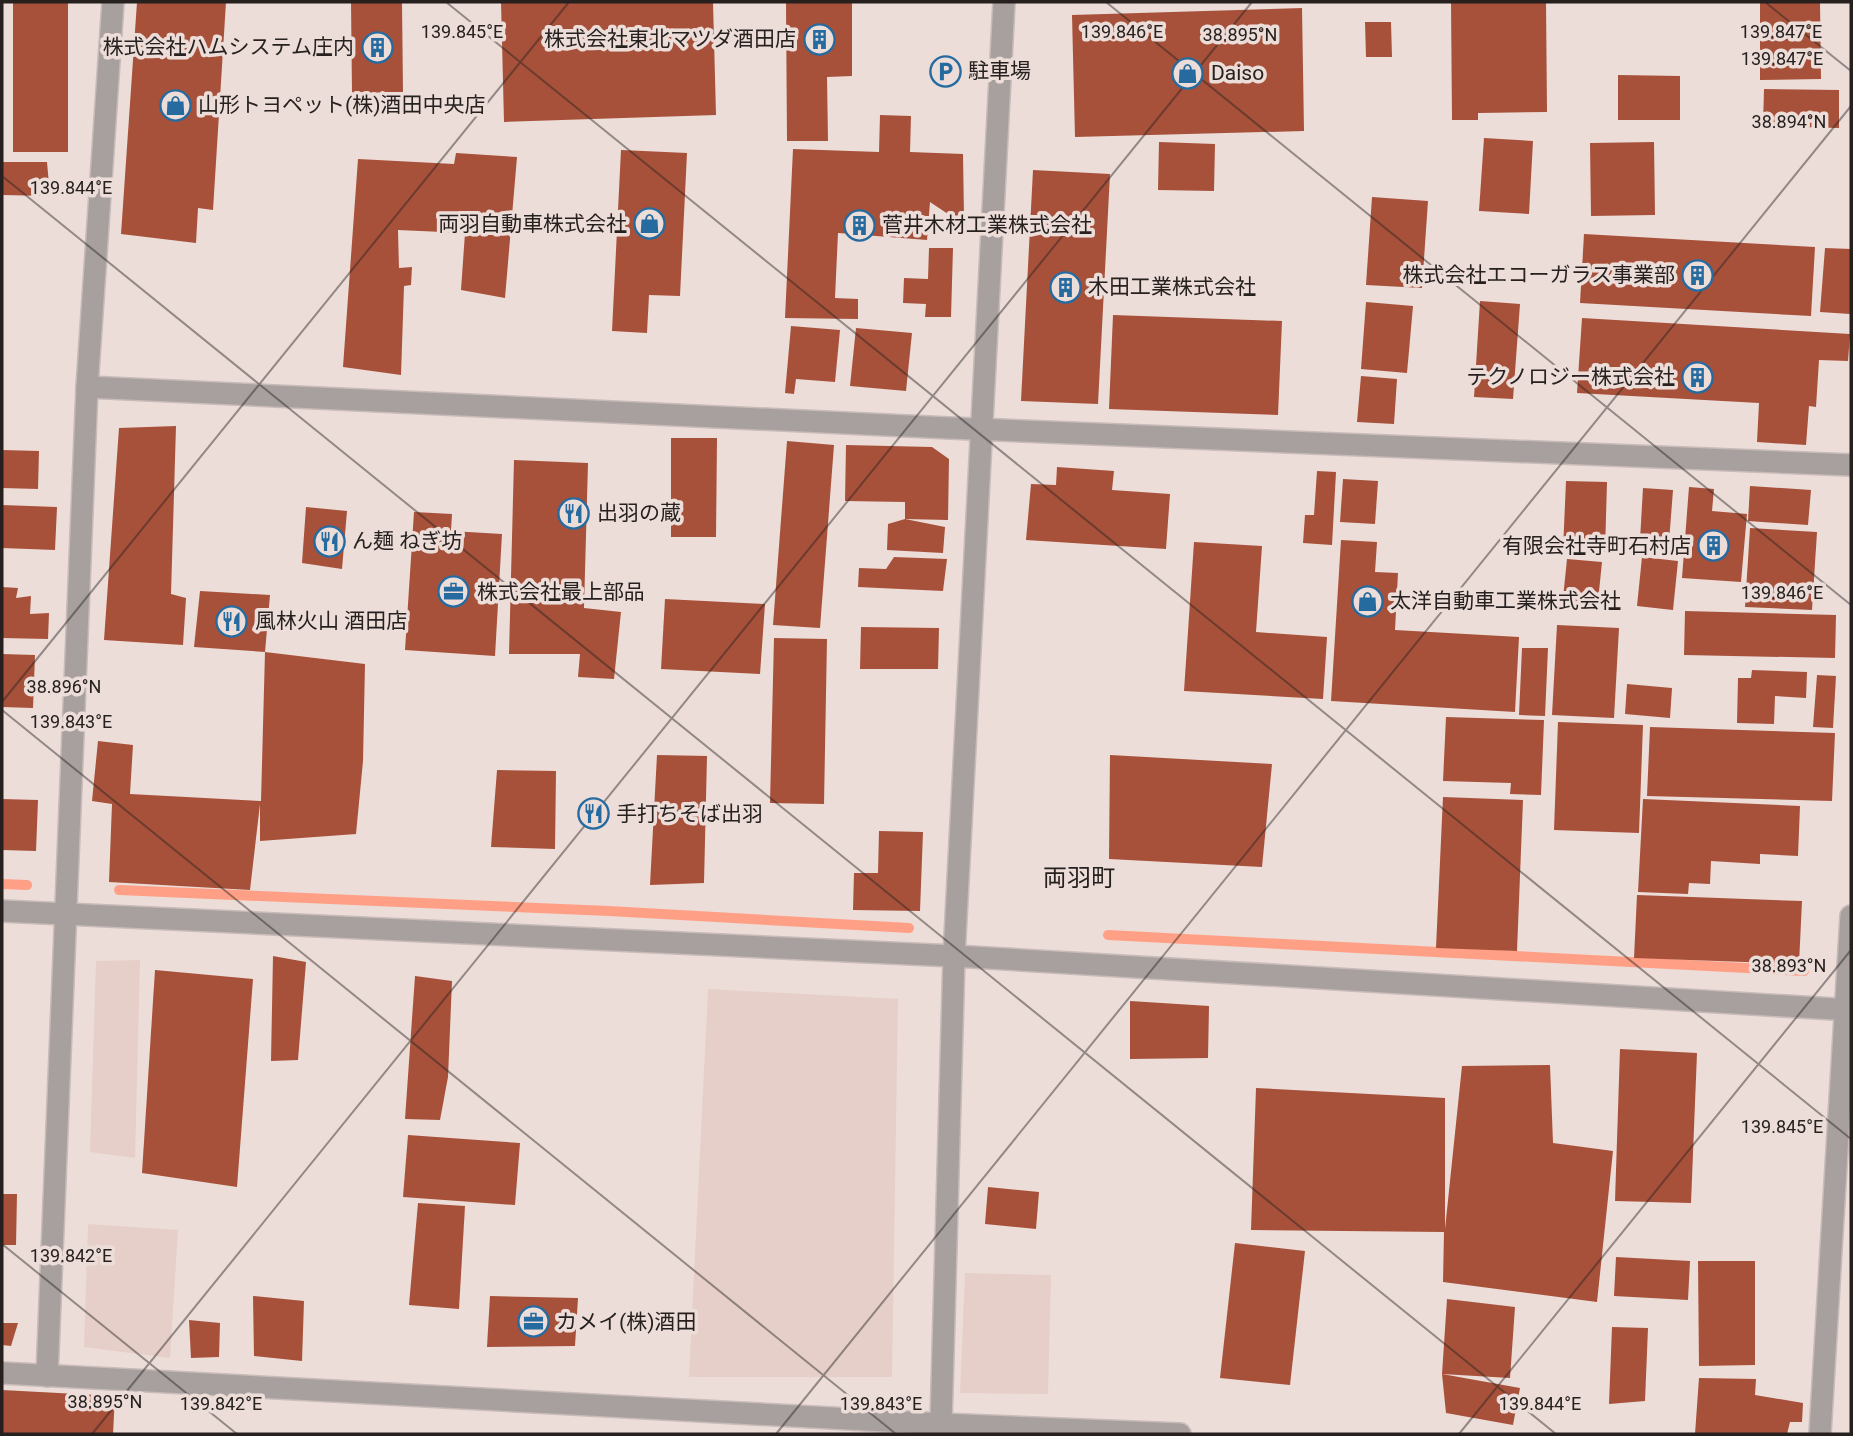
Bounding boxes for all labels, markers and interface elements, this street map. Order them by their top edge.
text: 139.845°E [421,21,503,42]
text: 139.846°E [1081,21,1163,42]
text: 139.847°E [1740,21,1822,42]
building icon: 株式会社東北マツダ酒田店 [802,22,836,56]
text: 38.895°N [1203,24,1277,45]
place label: 株式会社東北マツダ酒田店 [544,27,796,51]
building icon: 株式会社ハムシステム庄内 [360,30,394,64]
place label: 株式会社ハムシステム庄内 [103,35,354,59]
text: 139.847°E [1741,48,1823,69]
parking icon: 駐車場 [928,54,962,88]
shop icon: Daiso [1171,56,1205,90]
place label: 駐車場 [968,59,1031,83]
place label: Daiso [1211,61,1264,85]
shop icon: 山形トヨペット(株)酒田中央店 [158,88,192,122]
place label: 山形トヨペット(株)酒田中央店 [198,93,486,117]
text: 38.894°N [1752,111,1826,132]
text: 139.844°E [30,177,112,198]
shop icon: 両羽自動車株式会社 [633,207,667,241]
building icon: 菅井木材工業株式会社 [842,208,876,242]
place label: 両羽自動車株式会社 [438,212,627,236]
place label: 菅井木材工業株式会社 [882,213,1092,237]
building icon: 株式会社エコーガラス事業部 [1681,258,1715,292]
place label: 株式会社エコーガラス事業部 [1402,263,1675,287]
building icon: 木田工業株式会社 [1048,270,1082,304]
place label: 木田工業株式会社 [1088,275,1256,299]
building icon: テクノロジー株式会社 [1681,360,1715,394]
place label: テクノロジー株式会社 [1466,365,1675,389]
restaurant icon: 出羽の蔵 [557,496,591,530]
place label: 出羽の蔵 [597,501,681,525]
restaurant icon: ん麺 ねぎ坊 [312,524,346,558]
place label: ん麺 ねぎ坊 [352,529,462,553]
building icon: 有限会社寺町石村店 [1697,529,1731,563]
place label: 有限会社寺町石村店 [1502,534,1691,558]
office icon: 株式会社最上部品 [437,575,471,609]
place label: 株式会社最上部品 [477,580,645,604]
text: 139.846°E [1741,582,1823,603]
shop icon: 太洋自動車工業株式会社 [1350,584,1384,618]
place label: 太洋自動車工業株式会社 [1390,589,1621,613]
restaurant icon: 風林火山 酒田店 [215,604,249,638]
place label: 風林火山 酒田店 [255,609,407,633]
text: 38.896°N [27,676,101,697]
text: 139.843°E [30,711,112,732]
restaurant icon: 手打ちそば出羽 [576,797,610,831]
place label: 手打ちそば出羽 [616,802,763,826]
district label: 両羽町 [1043,864,1115,892]
text: 38.893°N [1752,955,1826,976]
text: 139.845°E [1741,1116,1823,1137]
text: 139.842°E [30,1245,112,1266]
office icon: カメイ(株)酒田 [516,1305,550,1339]
place label: カメイ(株)酒田 [556,1310,697,1334]
text: 38.895°N [68,1391,142,1412]
text: 139.842°E [180,1393,262,1414]
text: 139.843°E [840,1393,922,1414]
text: 139.844°E [1499,1393,1581,1414]

